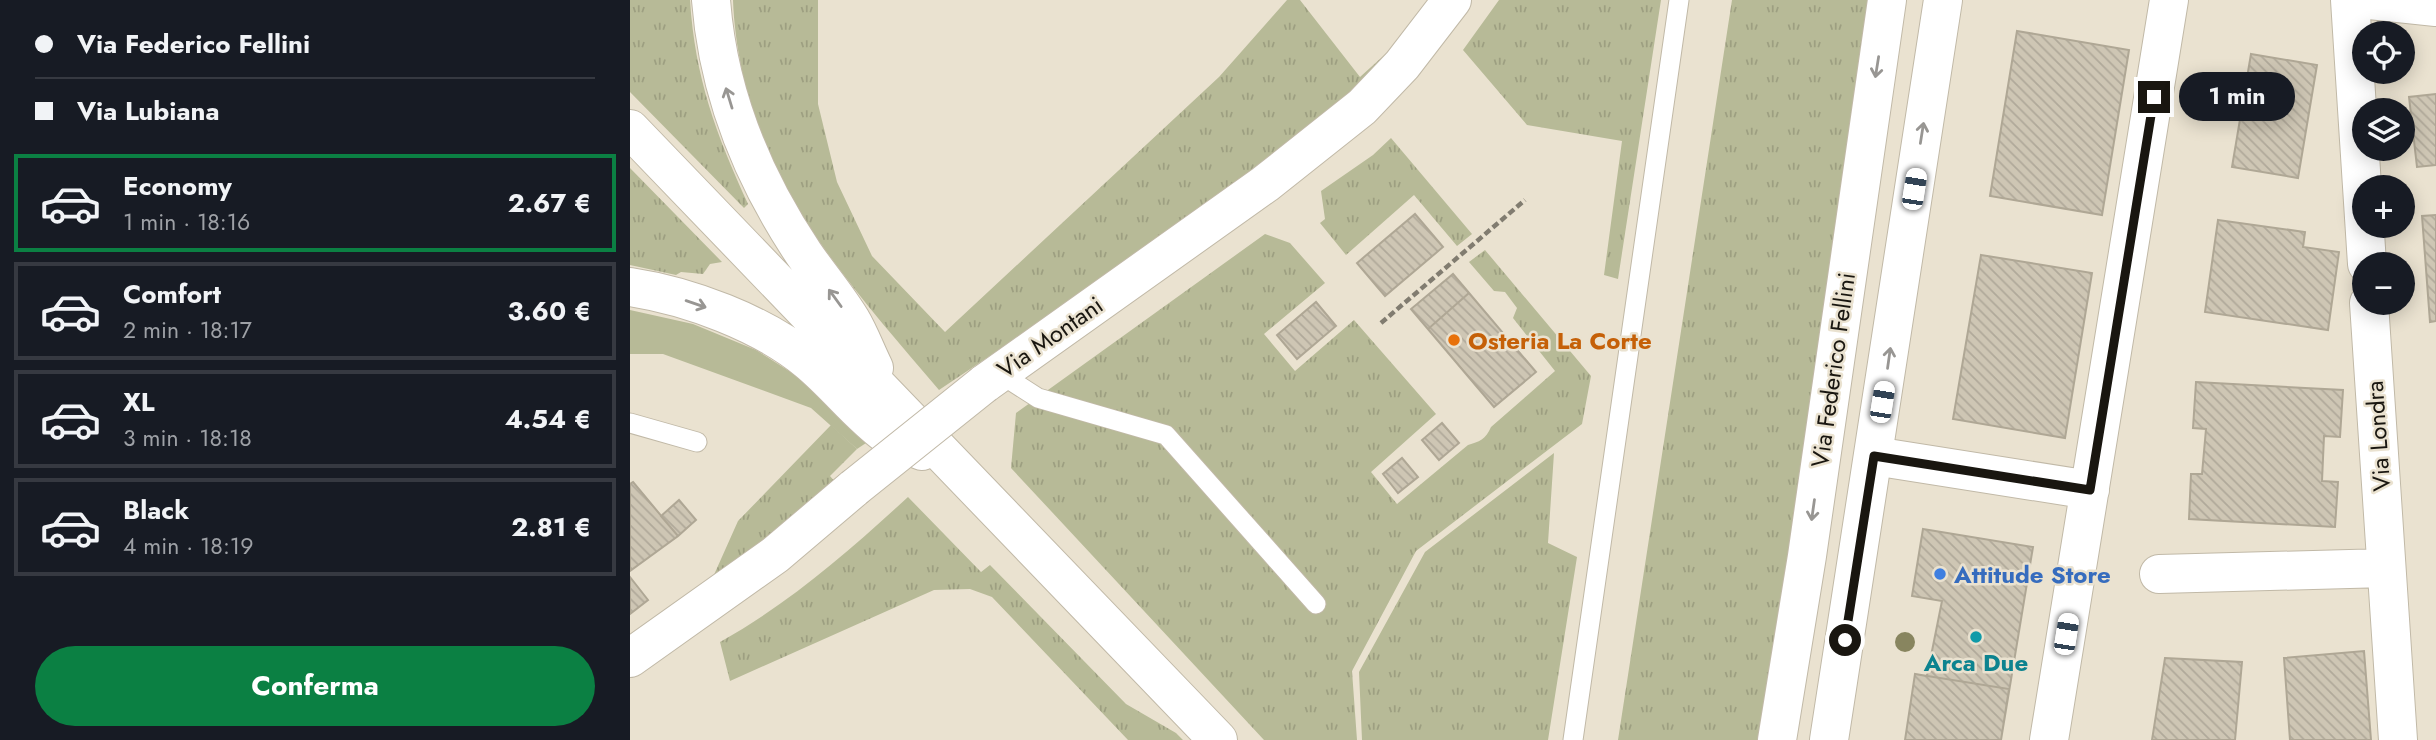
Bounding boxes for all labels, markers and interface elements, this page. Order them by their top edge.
map controls [2352,21,2415,315]
button: locate [2352,21,2415,84]
text: Via Federico Fellini [77,25,310,63]
one-way arrow [1870,56,1883,78]
callout: 1 min [2178,72,2294,122]
text: 1 min [2208,79,2266,113]
route end [2138,81,2170,113]
one-way arrow [722,88,735,110]
text: Via Lubiana [77,92,219,130]
button: layers [2352,98,2415,161]
one-way arrow [1916,122,1929,145]
text: Economy [123,167,232,205]
car [1901,167,1928,211]
icon: car [39,172,102,235]
button: + [2352,175,2415,238]
text: 2.67 € [508,184,591,222]
text: 1 min · 18:16 [123,205,250,239]
button: − [2352,252,2415,315]
street label: Via Federico Fellini [1802,270,1864,470]
text: Comfort [123,275,221,313]
icon: car [39,280,102,343]
street label: Via Montani [990,288,1110,386]
one-way arrow [828,289,842,308]
text: 3.60 € [507,292,591,330]
one-way arrow [685,298,707,311]
text: 2 min · 18:17 [123,313,252,347]
place label: Osteria La Corte [1468,323,1652,358]
marker: Osteria La Corte [1446,332,1462,348]
one-way arrow [1882,347,1895,370]
car [1869,380,1896,424]
street label: Via Londra [2357,380,2399,492]
text: XL [123,383,155,421]
icon: car [39,388,102,451]
text: 4.54 € [505,400,591,438]
text: 3 min · 18:18 [123,421,252,455]
text: Black [123,491,189,529]
icon: car [39,496,102,559]
one-way arrow [1806,498,1819,520]
text: 2.81 € [511,508,591,546]
text: 4 min · 18:19 [123,529,253,563]
place label: Attitude Store [1953,557,2111,592]
marker: Attitude Store [1932,566,1948,582]
car [2053,612,2080,656]
route start [1829,624,1861,656]
marker: Arca Due [1968,629,1984,645]
place label: Arca Due [1923,645,2028,680]
button: Conferma [35,646,595,726]

